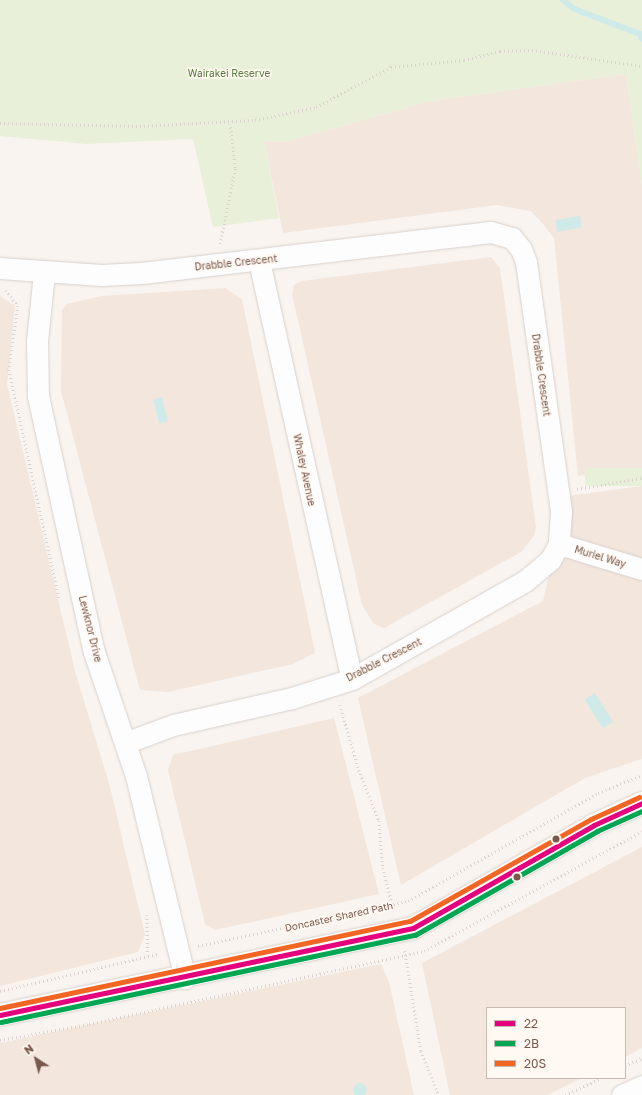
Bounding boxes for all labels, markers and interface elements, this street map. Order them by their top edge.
park label: Wairakei Reserve [188,68,270,80]
street label: Drabble Crescent [194,253,278,273]
street label: Drabble Crescent [529,333,553,417]
street label: Whaley Avenue [290,433,318,507]
street label: Muriel Way [573,544,627,570]
street label: Lewknor Drive [76,594,104,664]
street label: Drabble Crescent [344,636,424,684]
unlabelled marker [551,834,561,844]
unlabelled marker [512,872,522,882]
street label: Doncaster Shared Path [284,900,394,934]
legend [486,1007,626,1079]
text: 22 [524,1016,538,1031]
text: 2B [524,1036,539,1051]
north arrow [16,1039,56,1079]
text: N [21,1041,36,1057]
text: 20S [524,1056,546,1071]

